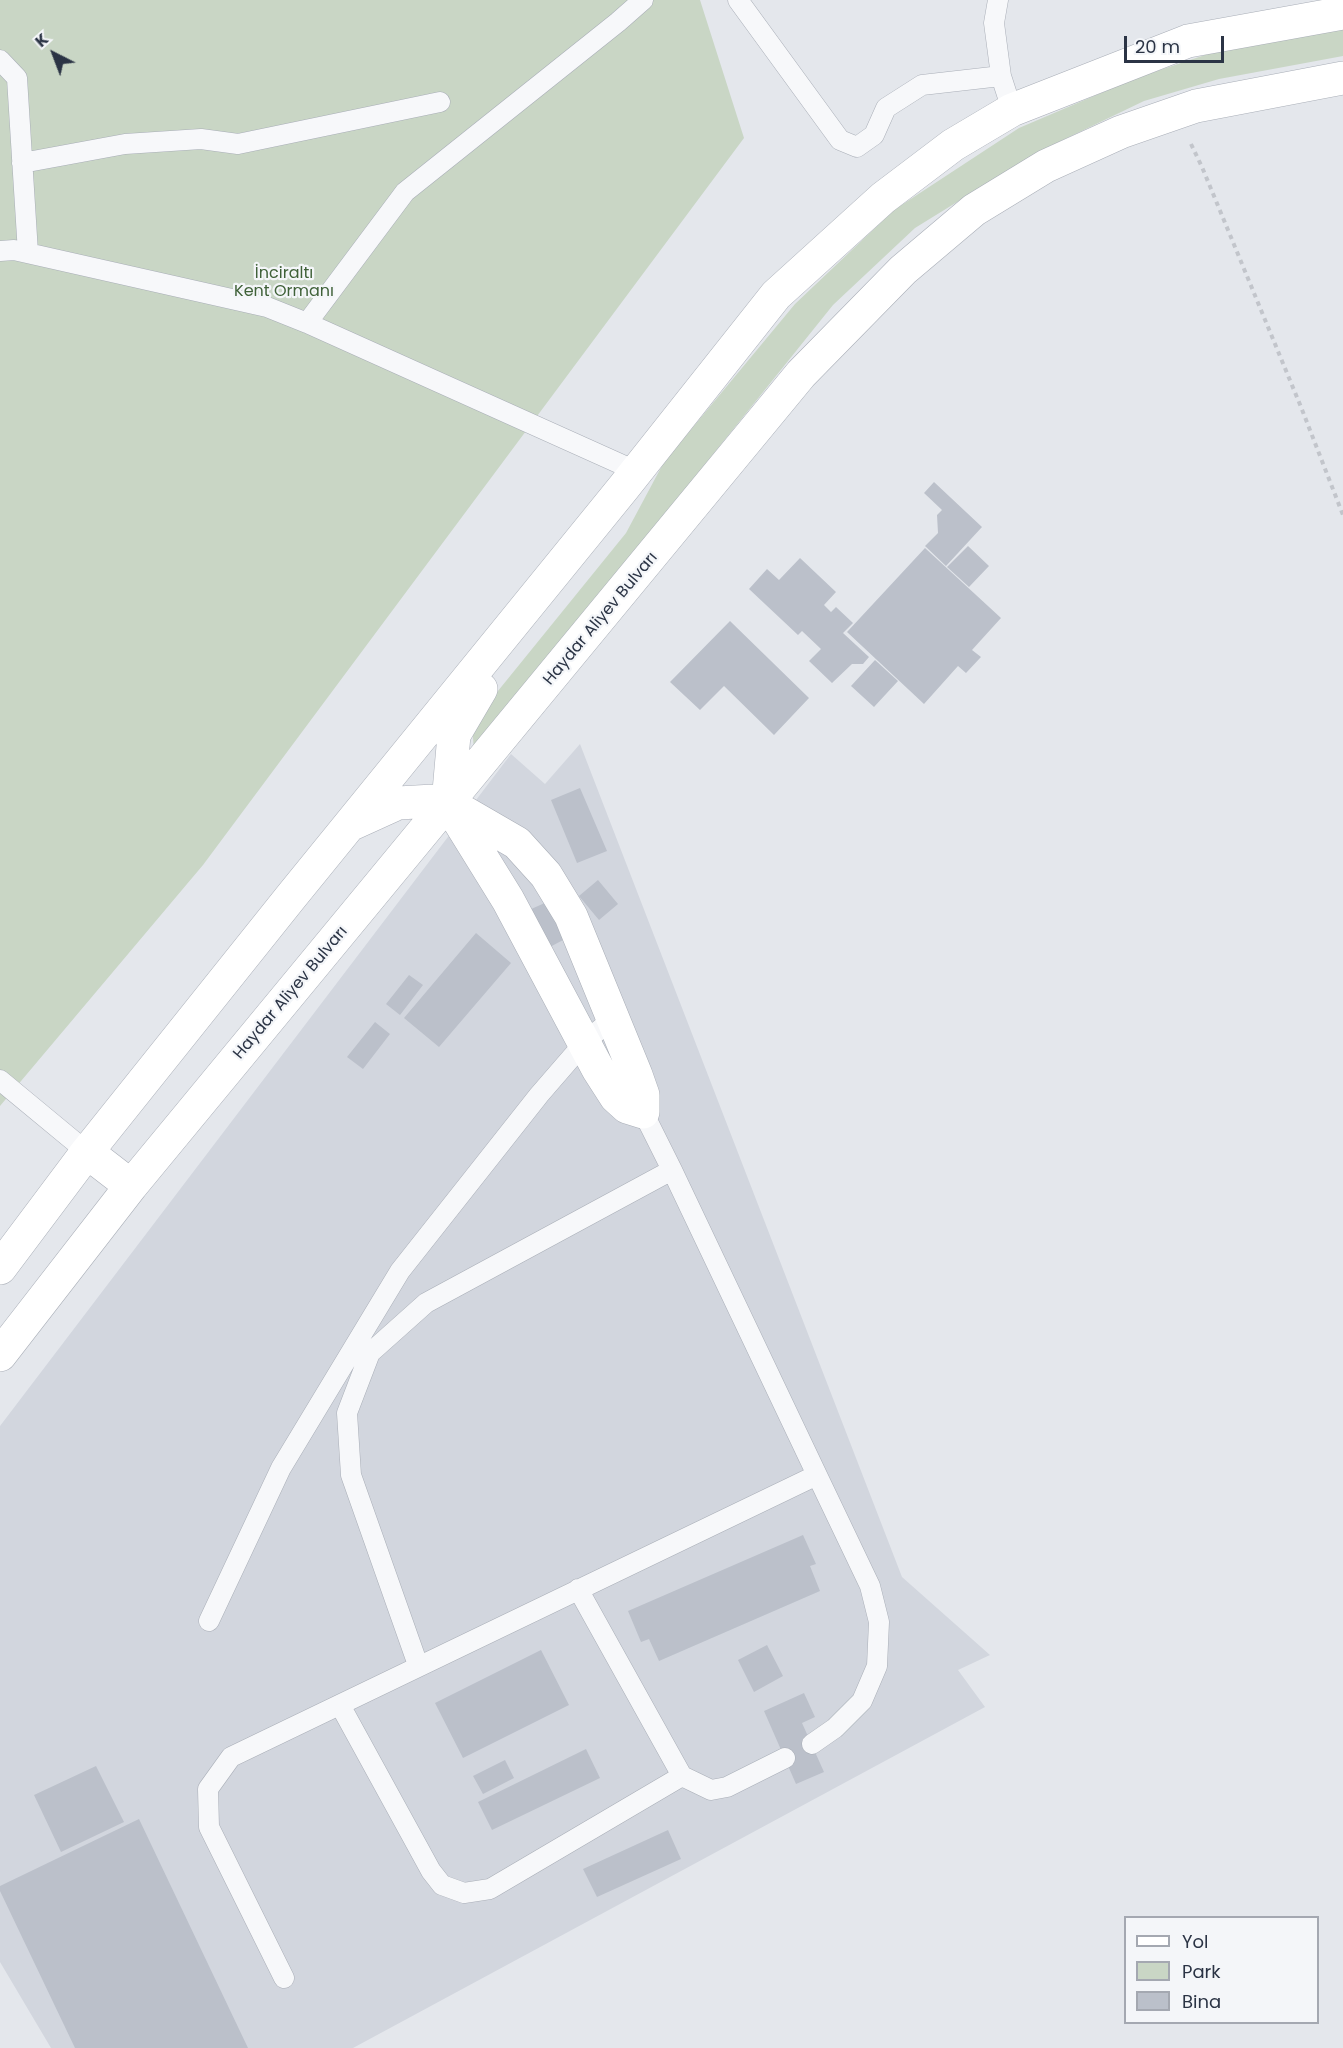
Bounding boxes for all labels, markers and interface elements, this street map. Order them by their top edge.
north arrow [24,24,84,84]
scale bar [1127,24,1228,62]
text: K [30,28,53,53]
text: 20 m [1135,34,1180,59]
park label: İnciraltı Kent Ormanı [234,264,334,302]
street label: Haydar Aliyev Bulvarı [540,549,662,689]
street label: Haydar Aliyev Bulvarı [230,923,352,1063]
legend [1124,1916,1319,2024]
text: Yol [1182,1929,1208,1954]
text: Park [1182,1959,1221,1984]
text: Bina [1182,1989,1221,2014]

